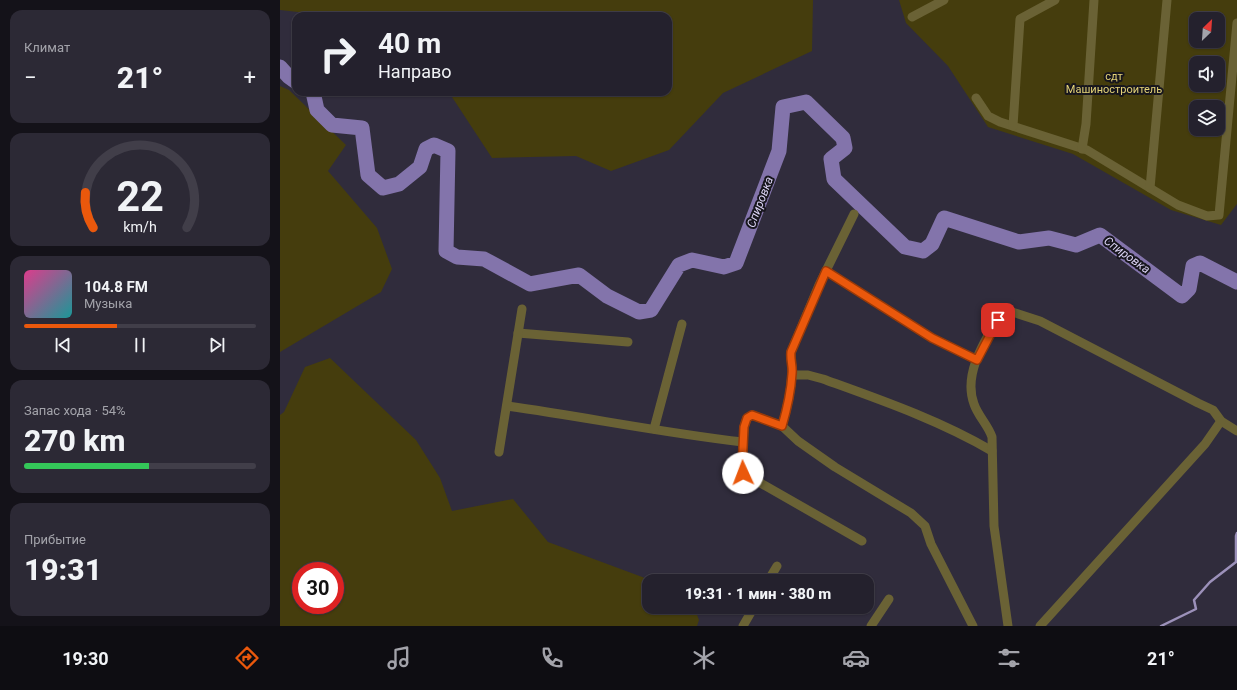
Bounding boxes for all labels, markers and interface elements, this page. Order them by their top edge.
north arrow [1189,12,1225,48]
map controls [1189,12,1225,136]
text: 40 m [378,27,441,60]
icon: right [312,28,364,80]
text: Климат [24,40,70,55]
button: sound [1189,56,1225,92]
text: 21° [117,60,163,95]
text: Направо [378,61,451,82]
text: − [24,65,37,90]
text: + [244,65,256,90]
park label: сдт Машиностроитель [1066,70,1162,96]
button: layers [1189,100,1225,136]
text: 22 [116,172,164,221]
water label: Спировка [744,175,776,229]
text: km/h [123,218,157,234]
water label: Спировка [1101,234,1153,276]
text: 104.8 FM [84,278,148,296]
text: Музыка [84,296,132,311]
pin [981,303,1015,337]
icon: arrive [987,309,1009,331]
icon: previous [52,334,74,356]
icon: pause [129,334,151,356]
icon: next [206,334,228,356]
text: Запас хода · 54% [24,403,126,418]
text: 270 km [24,423,126,458]
position arrow [722,452,764,494]
text: Прибытие [24,532,86,547]
text: 19:31 [24,552,102,587]
speed limit sign: 30 [292,562,344,614]
text: 19:31 · 1 мин · 380 m [685,585,831,603]
icon: directions [233,644,261,672]
icon: music [385,644,413,672]
icon: phone [538,644,566,672]
icon: climate [690,644,718,672]
icon: car [842,644,870,672]
icon: filters [995,644,1023,672]
text: 19:30 [62,648,109,669]
text: 21° [1147,648,1175,669]

